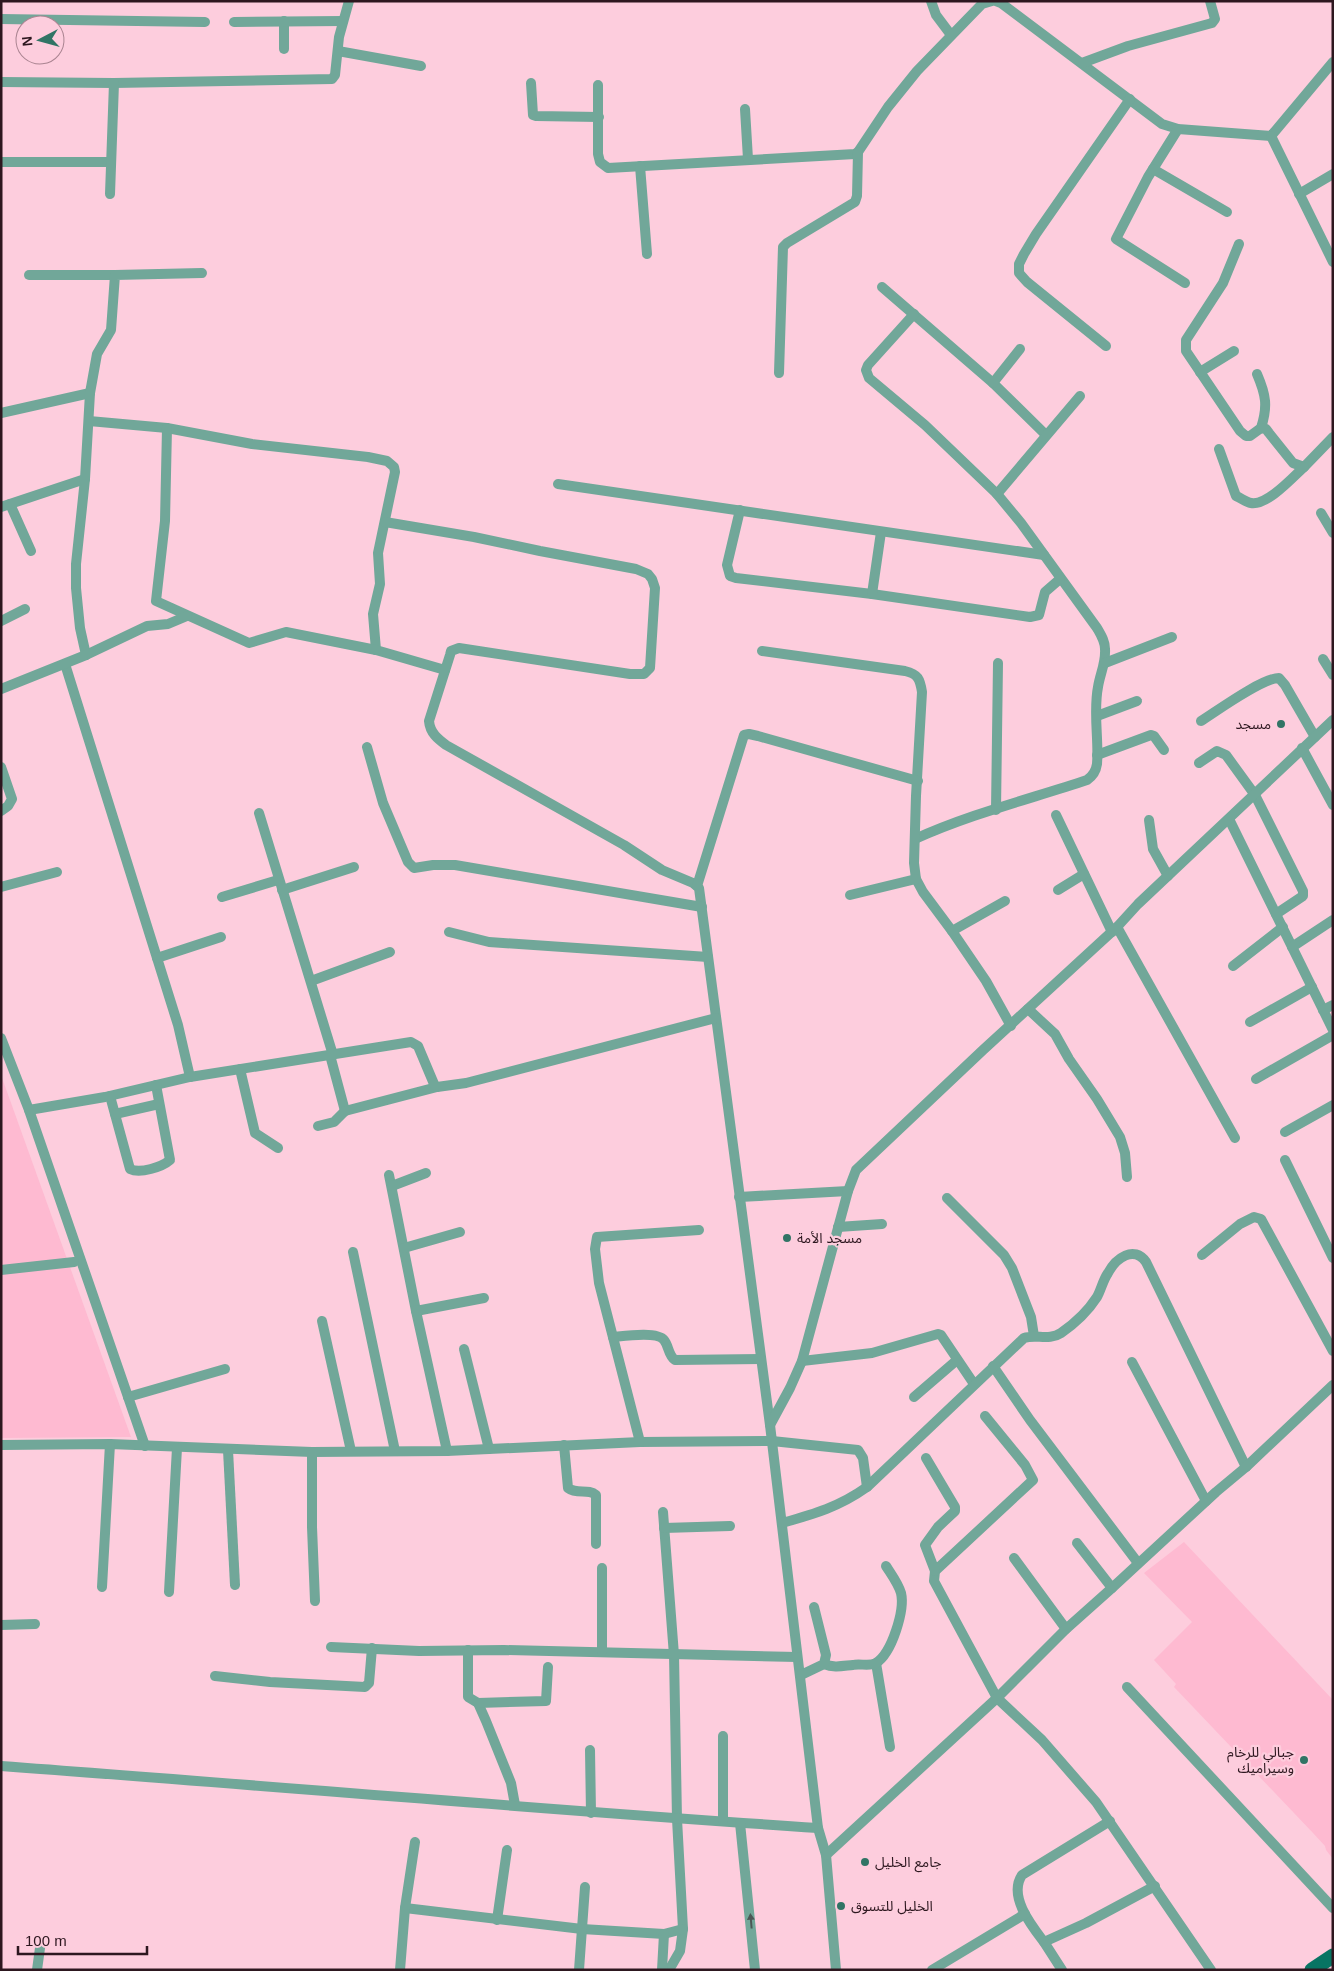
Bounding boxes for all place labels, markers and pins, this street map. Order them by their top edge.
place label: مسجد [1235,716,1271,732]
marker: مسجد [1275,718,1287,730]
place label: مسجد الأمة [797,1230,862,1246]
marker: مسجد الأمة [781,1232,793,1244]
place label: جبالي للرخام وسيراميك [1227,1744,1294,1777]
marker: جبالي للرخام وسيراميك [1298,1754,1310,1766]
place label: جامع الخليل [875,1854,942,1873]
marker: جامع الخليل [859,1856,871,1868]
place label: الخليل للتسوق [851,1898,933,1915]
marker: الخليل للتسوق [835,1900,847,1912]

